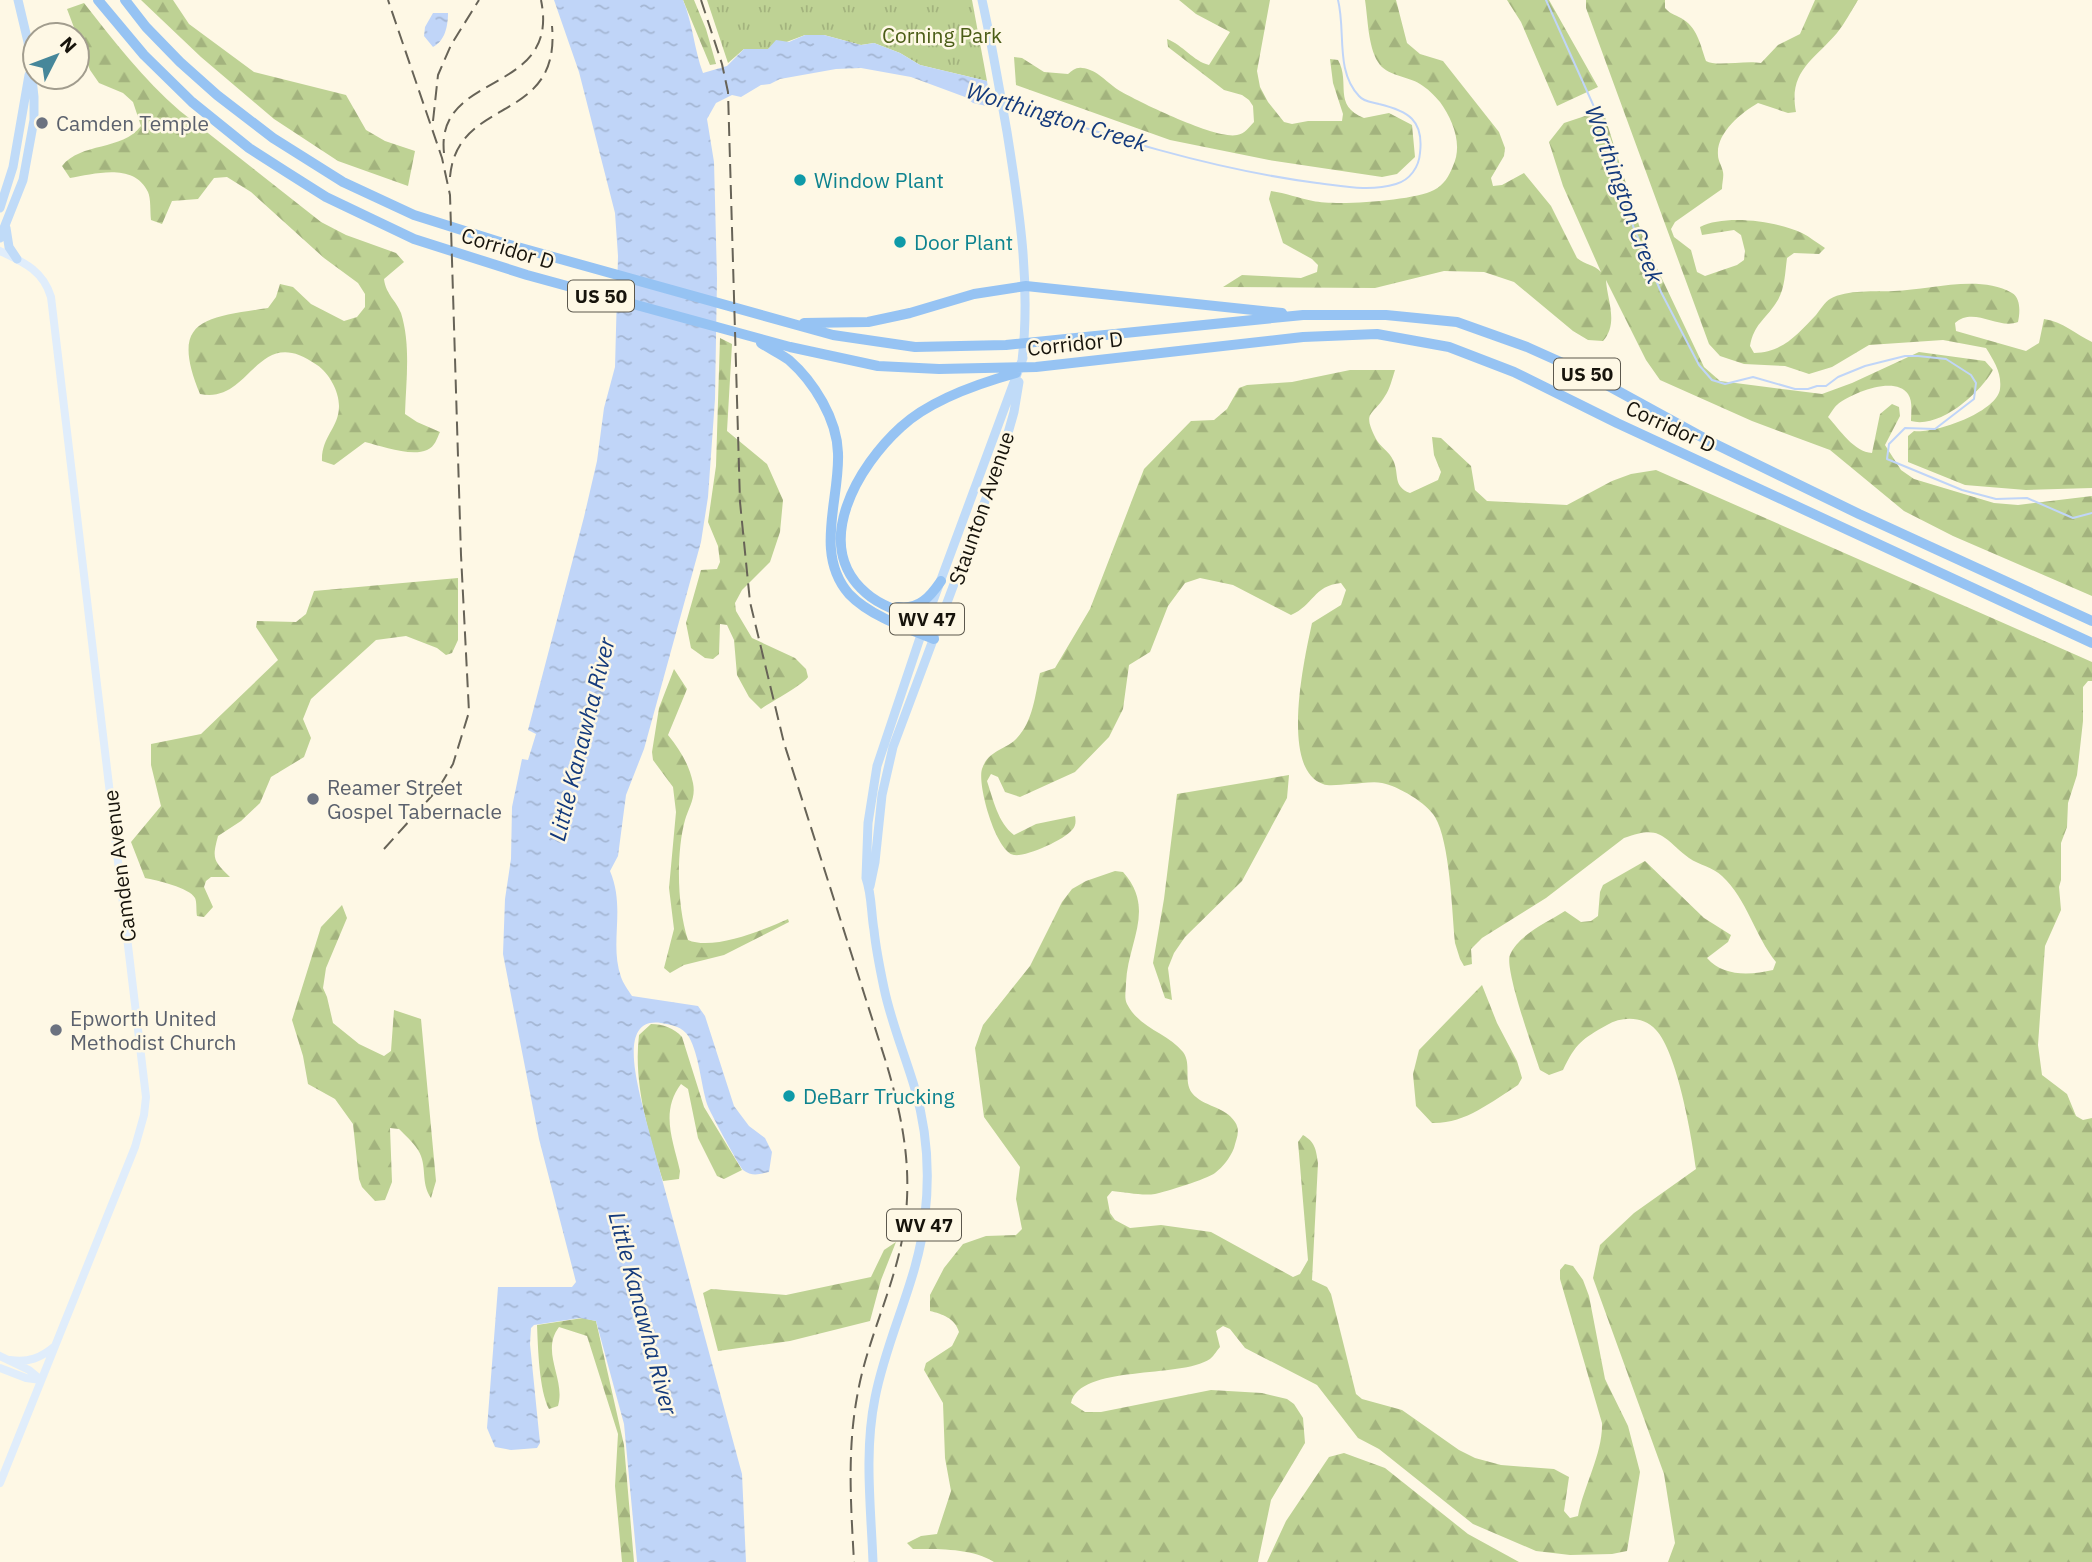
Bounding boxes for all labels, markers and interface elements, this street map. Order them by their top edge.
north arrow [21,21,91,91]
park label: Corning Park [882,21,1002,49]
text: N [55,31,82,58]
water label: Worthington Creek [963,74,1152,158]
water label: Worthington Creek [1579,101,1672,288]
place label: Camden Temple [56,109,209,137]
marker: Camden Temple [34,115,50,131]
place label: Window Plant [814,166,944,194]
marker: Window Plant [792,172,808,188]
street label: Corridor D [458,221,558,275]
place label: Door Plant [914,228,1013,256]
marker: Door Plant [892,234,908,250]
road number: US 50 [568,280,634,312]
street label: Corridor D [1026,324,1124,362]
road number: US 50 [1554,358,1620,390]
street label: Corridor D [1622,393,1720,459]
street label: Staunton Avenue [942,427,1020,589]
road number: WV 47 [890,604,964,634]
water label: Little Kanawha River [541,634,621,844]
place label: Reamer Street Gospel Tabernacle [327,773,502,825]
street label: Camden Avenue [96,788,142,944]
marker: Reamer Street Gospel Tabernacle [305,791,321,807]
place label: Epworth United Methodist Church [70,1004,236,1056]
marker: Epworth United Methodist Church [48,1022,64,1038]
place label: DeBarr Trucking [803,1082,955,1110]
marker: DeBarr Trucking [781,1088,797,1104]
water label: Little Kanawha River [603,1208,686,1418]
road number: WV 47 [887,1210,961,1240]

